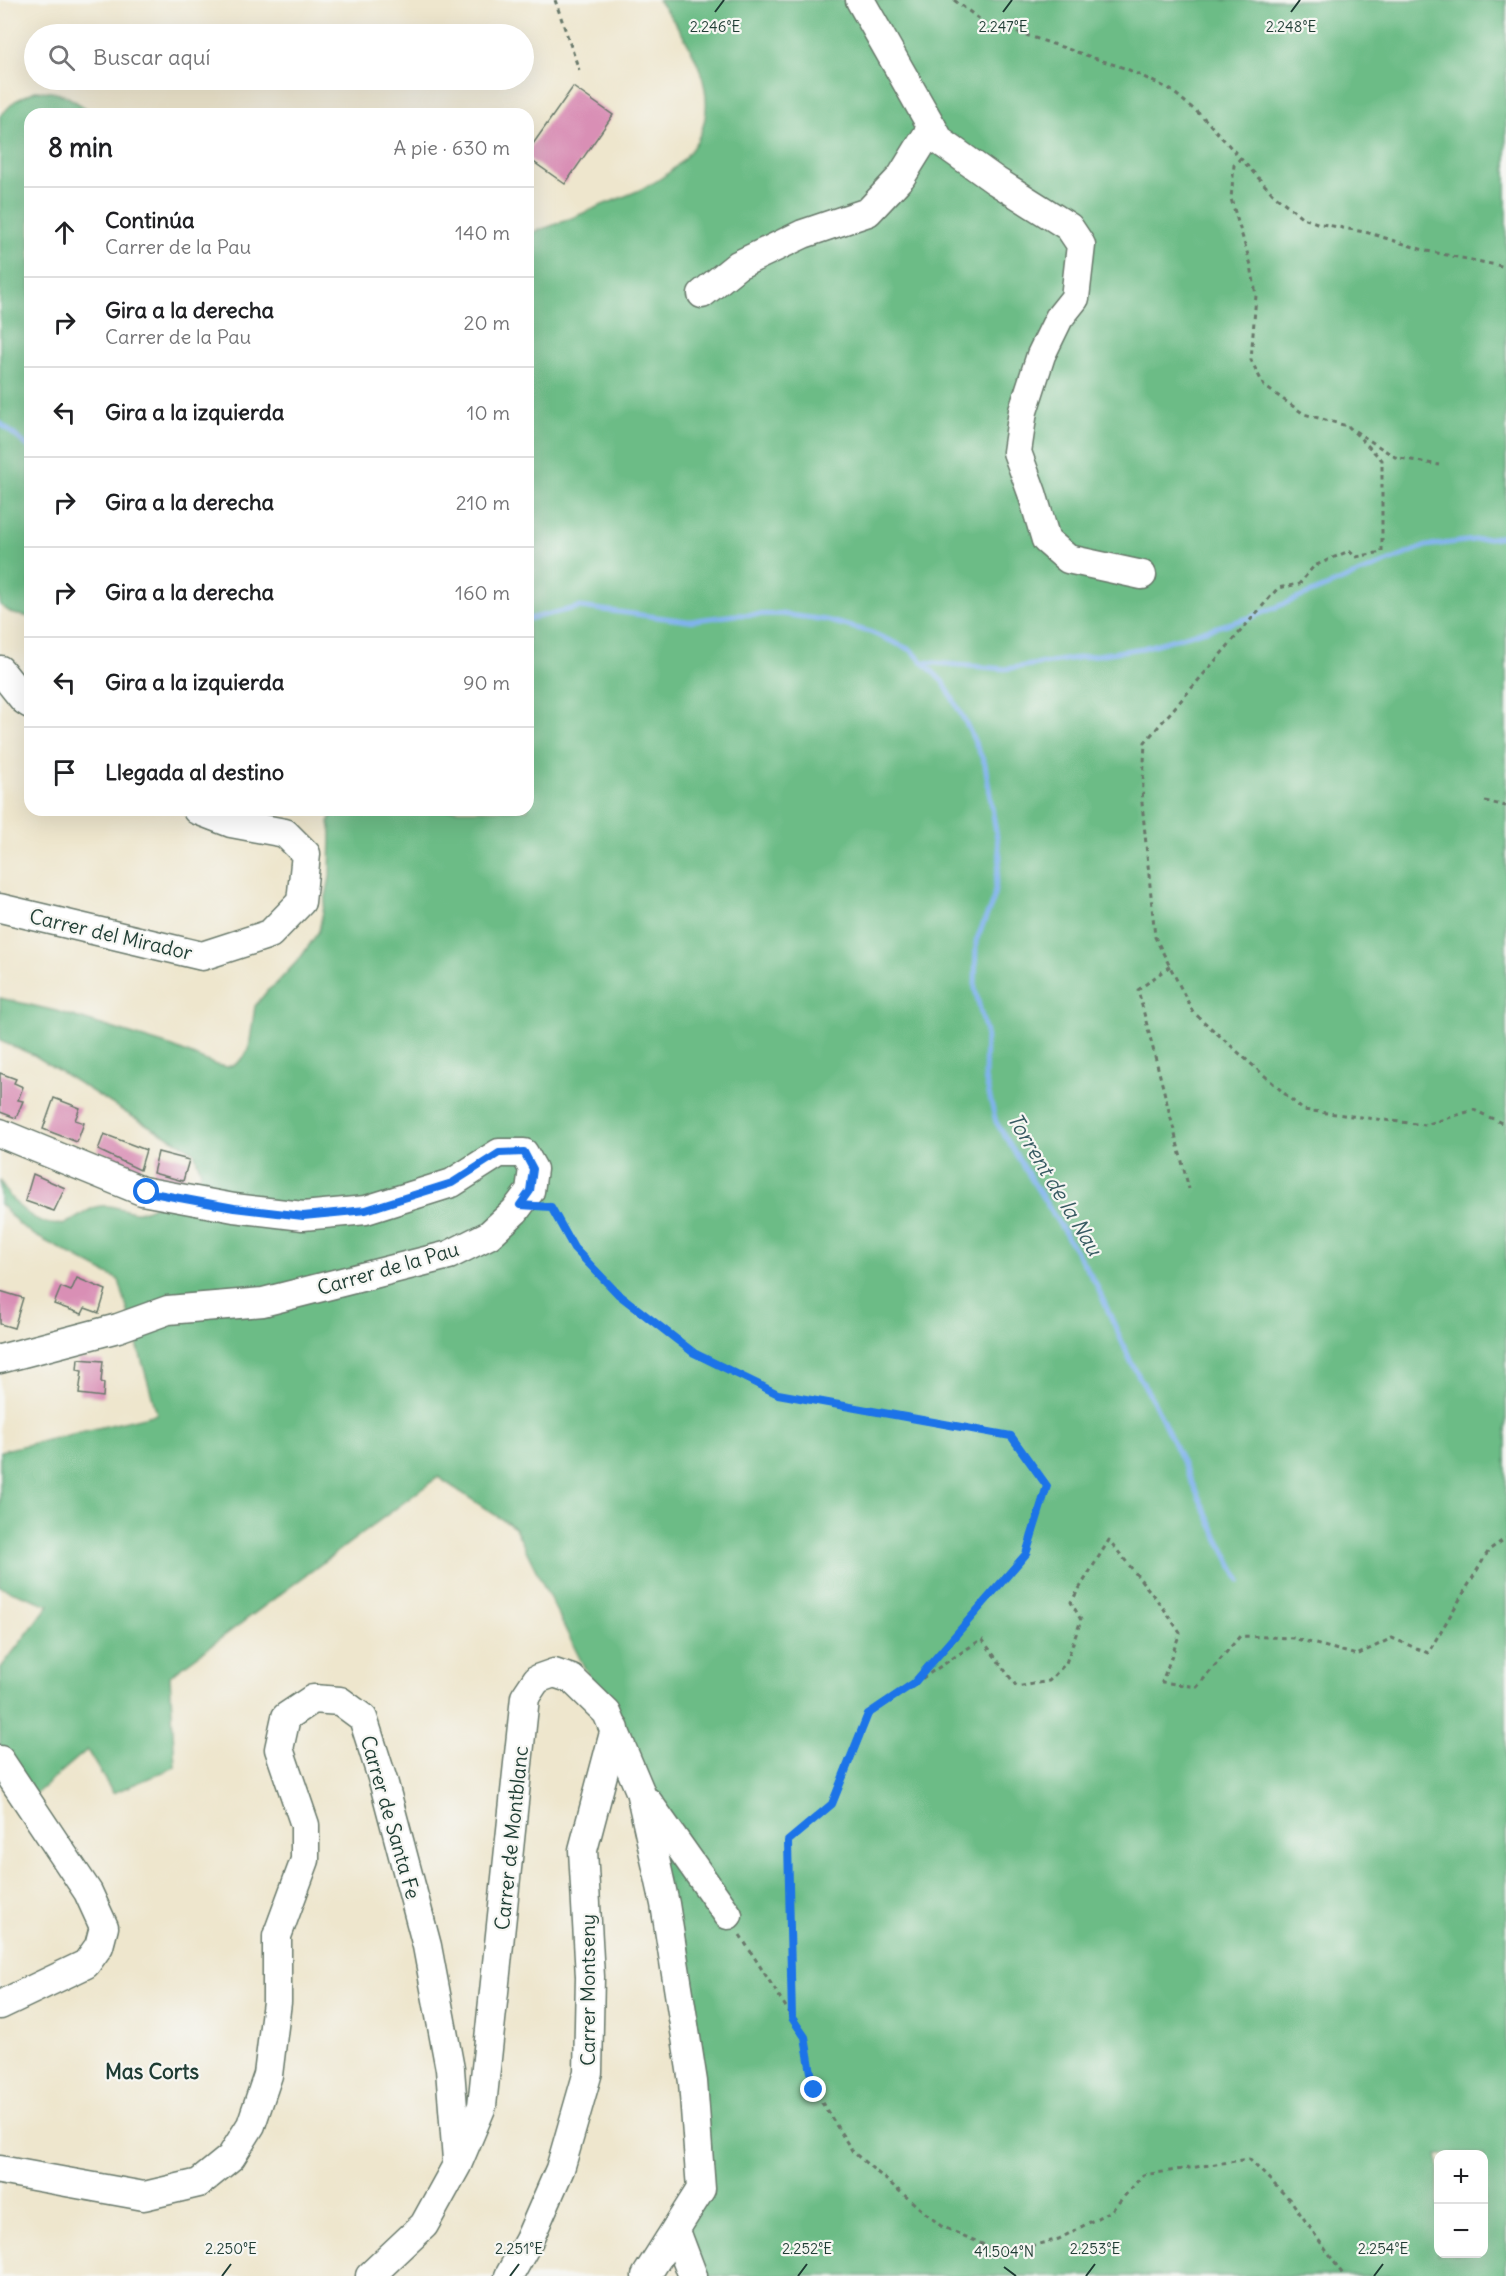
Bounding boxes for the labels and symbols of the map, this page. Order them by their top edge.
text: 2.246°E [690,17,740,36]
text: 2.247°E [978,17,1028,36]
text: 2.248°E [1266,17,1316,36]
street label: Carrer del Mirador [27,903,195,965]
water label: Torrent de la Nau [1002,1108,1109,1262]
route start [133,1178,159,1204]
street label: Carrer de la Pau [314,1236,462,1300]
street label: Carrer de Santa Fe [356,1732,426,1902]
street label: Carrer de Montblanc [489,1745,533,1931]
street label: Carrer Montseny [575,1914,600,2066]
district label: Mas Corts [105,2058,199,2085]
route end [800,2076,826,2102]
text: 2.250°E [205,2239,257,2258]
text: 2.251°E [495,2239,543,2258]
text: 2.252°E [782,2239,832,2258]
text: 2.253°E [1070,2239,1120,2258]
text: 2.254°E [1358,2239,1409,2258]
text: 41.504°N [974,2242,1034,2261]

